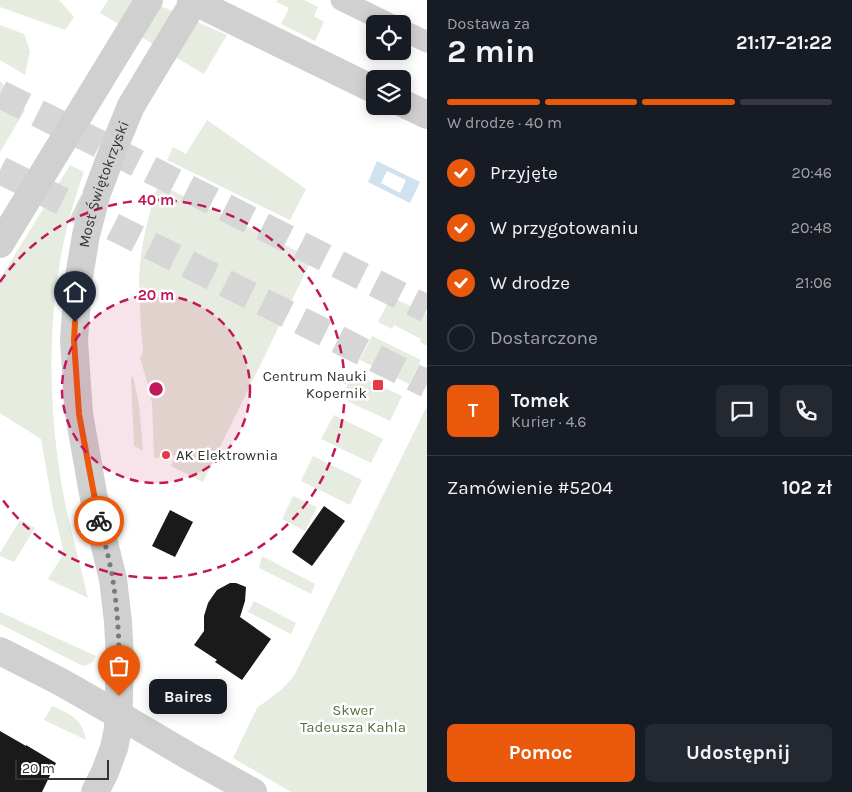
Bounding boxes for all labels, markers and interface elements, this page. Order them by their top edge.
text: Dostawa za [447,14,530,33]
map controls [366,15,411,115]
button: locate [366,15,411,60]
text: 21:17–21:22 [736,32,832,54]
text: 2 min [447,33,535,70]
button: layers [366,70,411,115]
text: W drodze · 40 m [447,113,562,132]
street label: Most Świętokrzyski [75,118,133,249]
icon: check [447,159,475,187]
text: Przyjęte [490,162,558,184]
text: 20:46 [791,163,832,182]
text: 40 m [138,191,174,209]
icon: check [447,214,475,242]
text: W przygotowaniu [490,217,639,239]
text: 20:48 [791,218,832,237]
icon: check [447,269,475,297]
pin [54,271,96,322]
text: W drodze [490,272,570,294]
text: 21:06 [795,273,832,292]
icon: home [61,278,89,306]
text: 20 m [138,286,174,304]
text: Dostarczone [490,327,598,349]
place label: Centrum Nauki Kopernik [263,367,367,402]
marker: Centrum Nauki Kopernik [371,378,385,392]
centre of rings [147,380,165,398]
button: chat [716,385,768,437]
button: phone [780,385,832,437]
text: Tomek [511,390,569,412]
text: T [468,400,478,422]
text: Kurier · 4.6 [511,412,586,431]
place label: AK Elektrownia [176,446,278,464]
marker: AK Elektrownia [160,449,172,461]
text: Zamówienie #5204 [447,477,613,499]
text: 102 zł [782,477,832,499]
courier [74,496,124,546]
icon: bike [85,507,113,535]
pin [98,645,140,696]
icon: bag [105,652,133,680]
callout: Baires [149,678,226,714]
text: Baires [164,687,212,706]
park label: Skwer Tadeusza Kahla [300,701,406,736]
button: Pomoc [447,724,635,782]
button: Udostępnij [645,724,832,782]
scale bar [15,757,109,780]
text: 20 m [22,760,55,777]

